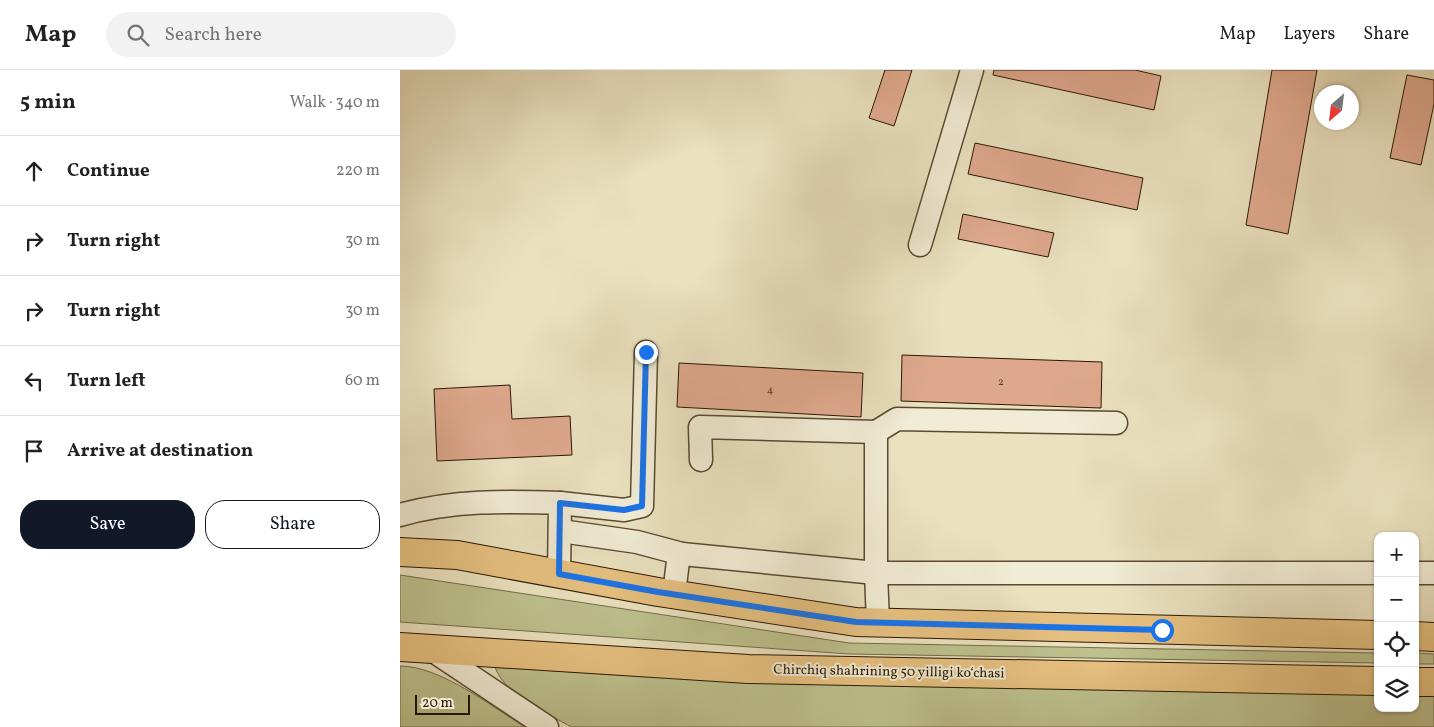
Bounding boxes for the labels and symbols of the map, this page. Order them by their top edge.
north arrow [1314,85,1359,130]
route end [635,341,658,364]
house number: 2 [998,375,1004,390]
house number: 4 [767,383,774,398]
route start [1151,619,1174,642]
street label: Chirchiq shahrining 50 yilligi koʻchasi [773,660,1005,684]
scale bar [415,692,470,715]

